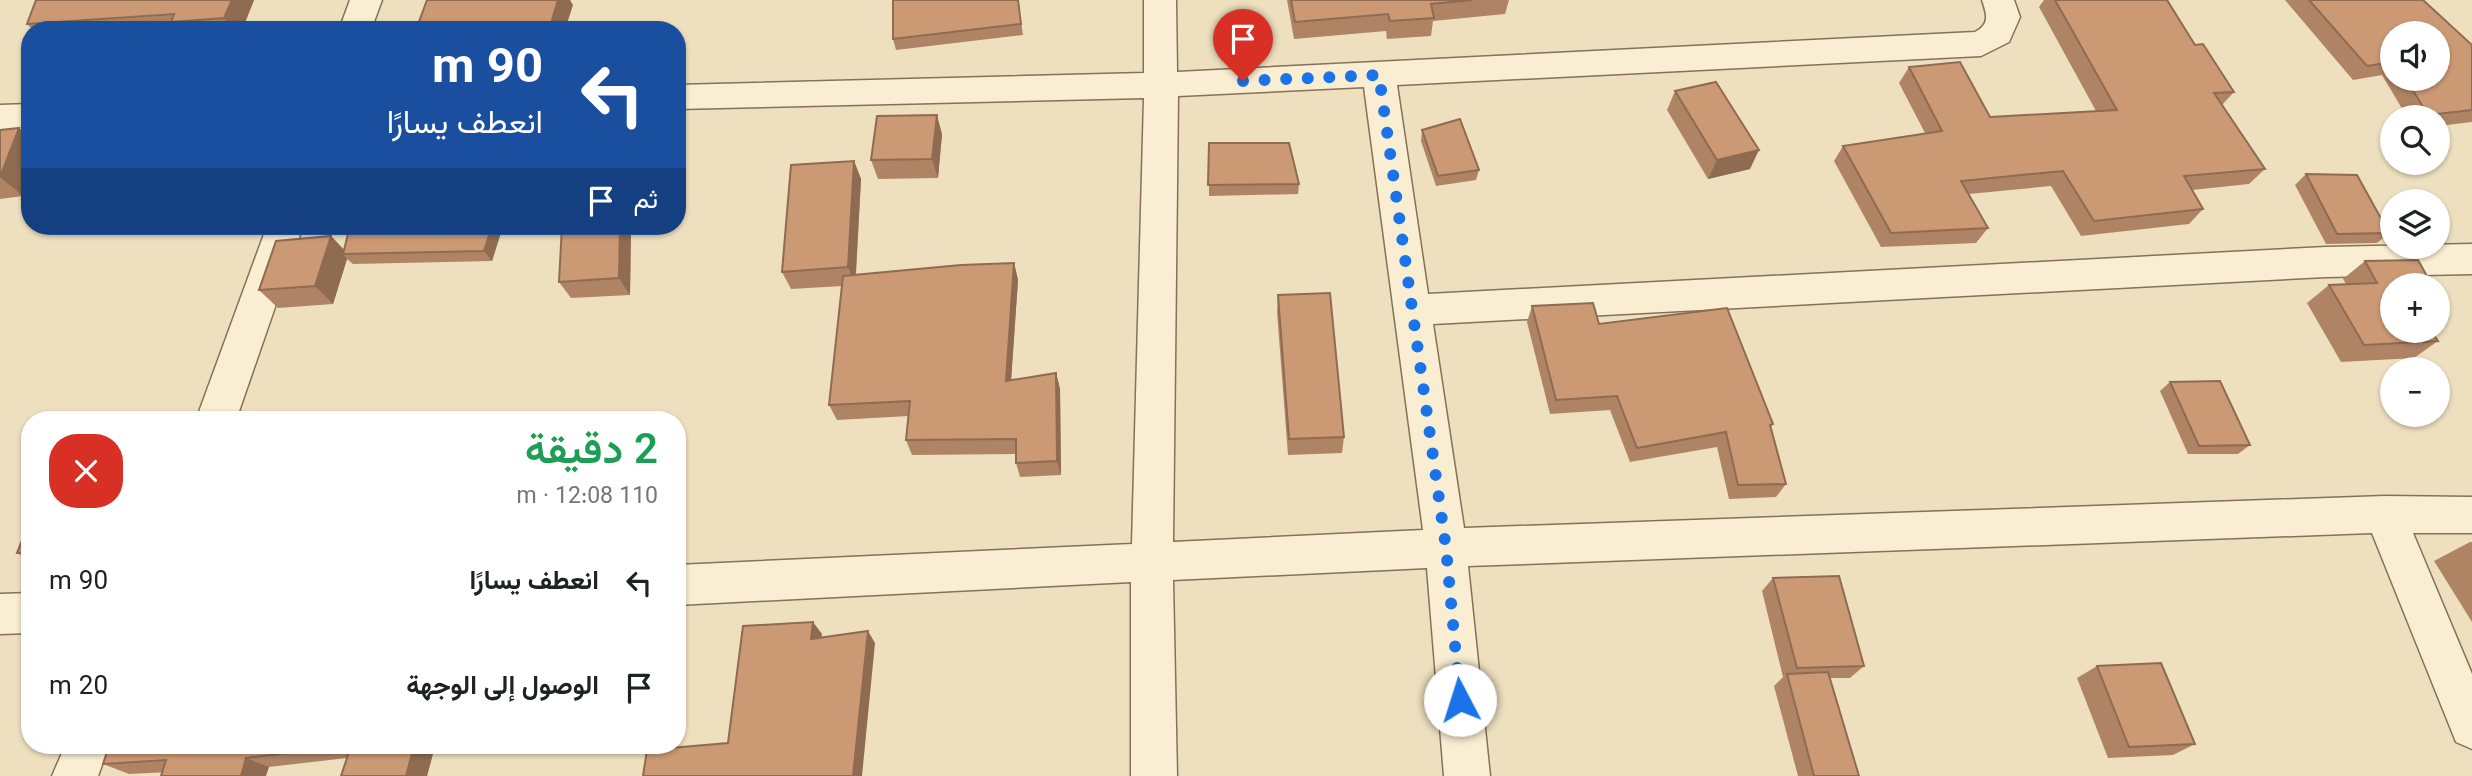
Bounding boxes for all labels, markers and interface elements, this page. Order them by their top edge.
pin [1213,9,1273,81]
icon: arrive [1224,20,1262,58]
map controls [2380,21,2450,427]
button: sound [2380,21,2450,91]
text: 90 m [432,32,543,108]
icon: left [567,49,658,140]
text: انعطف يسارًا [387,100,543,150]
button: search [2380,105,2450,175]
text: ثم [634,181,658,222]
icon: arrive [582,182,620,220]
button: layers [2380,189,2450,259]
button: + [2380,273,2450,343]
button: − [2380,357,2450,427]
text: 2 دقيقة [525,420,658,486]
button: close [49,434,123,508]
text: 110 m · 12:08 [517,479,658,515]
text: 90 m [49,562,108,603]
text: انعطف يسارًا [469,562,599,603]
icon: left [620,564,658,602]
position arrow [1423,663,1497,737]
text: 20 m [49,667,108,708]
text: الوصول إلى الوجهة [406,667,599,708]
icon: arrive [620,669,658,707]

